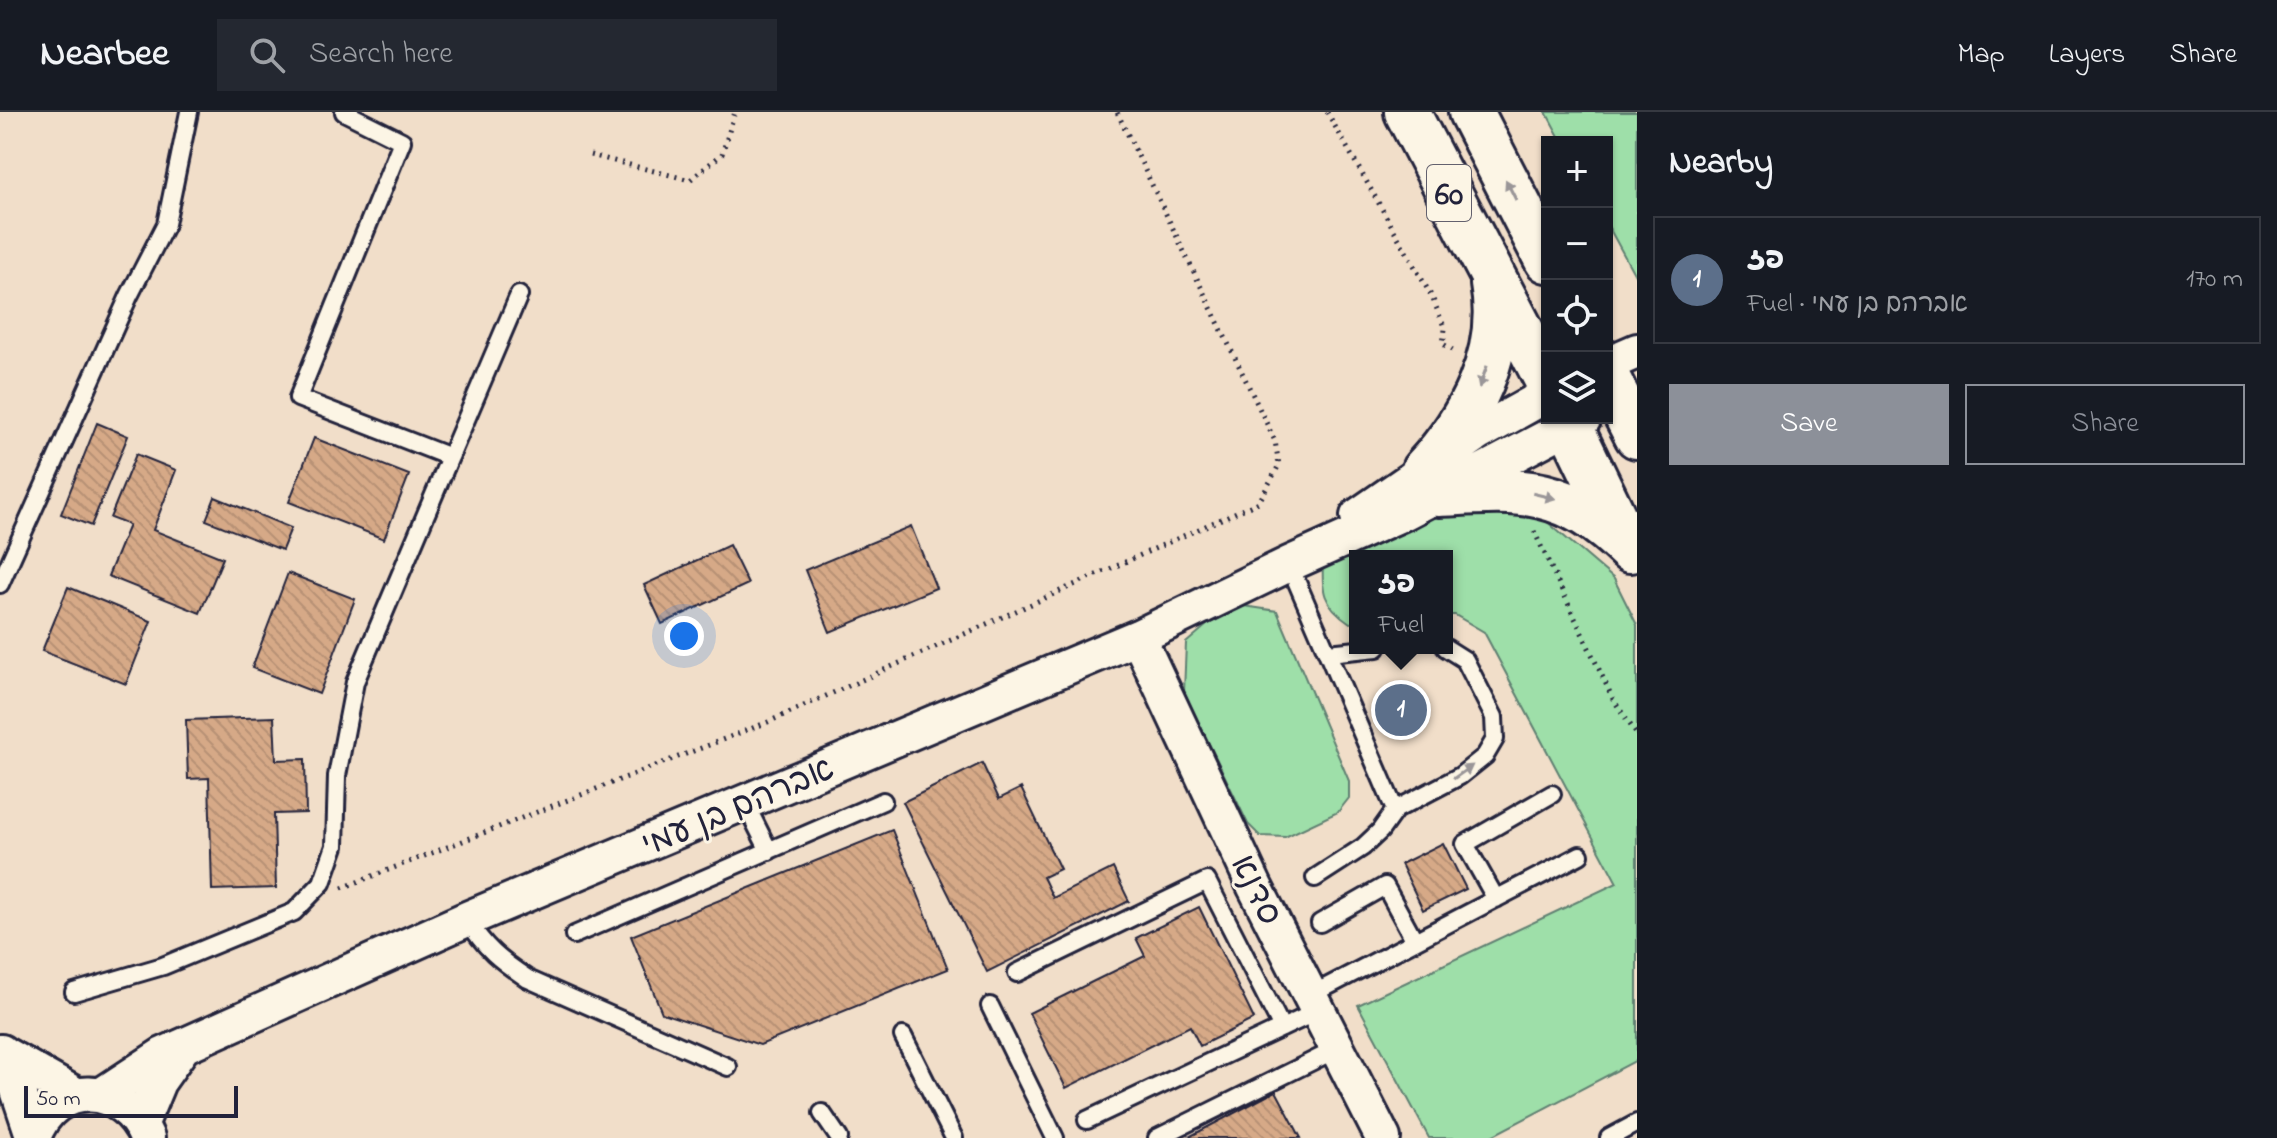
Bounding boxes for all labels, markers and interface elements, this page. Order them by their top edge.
search box [217,19,777,91]
text: Nearbee [40,27,169,83]
icon: search [245,33,289,77]
text: Search here [309,33,453,77]
text: Map [1957,35,2005,76]
text: Layers [2049,35,2125,76]
text: Share [2169,35,2237,76]
map controls [1541,136,1613,424]
button: + [1541,136,1613,208]
text: Nearby [1669,139,1773,189]
road number: 60 [1427,165,1471,221]
one-way arrow [1505,179,1518,202]
button: − [1541,208,1613,280]
text: פז [1747,239,1784,283]
text: 1 [1693,261,1701,299]
text: 170 m [2186,261,2243,299]
button: locate [1541,280,1613,352]
text: Fuel · אברהם בן עמי [1747,286,1968,324]
button: layers [1541,352,1613,424]
one-way arrow [1476,365,1488,389]
button: Save [1669,384,1949,465]
button: Share [1965,384,2245,465]
one-way arrow [1532,490,1557,503]
popup [1349,550,1453,654]
text: פז [1378,563,1415,607]
text: Fuel [1378,607,1424,645]
your location [664,616,704,656]
pin: 1 [1375,680,1427,740]
street label: אברהם בן עמי [635,746,842,872]
one-way arrow [1453,765,1474,780]
street label: סדנא [1216,847,1293,935]
scale bar [24,1082,238,1118]
text: 50 m [36,1084,81,1116]

